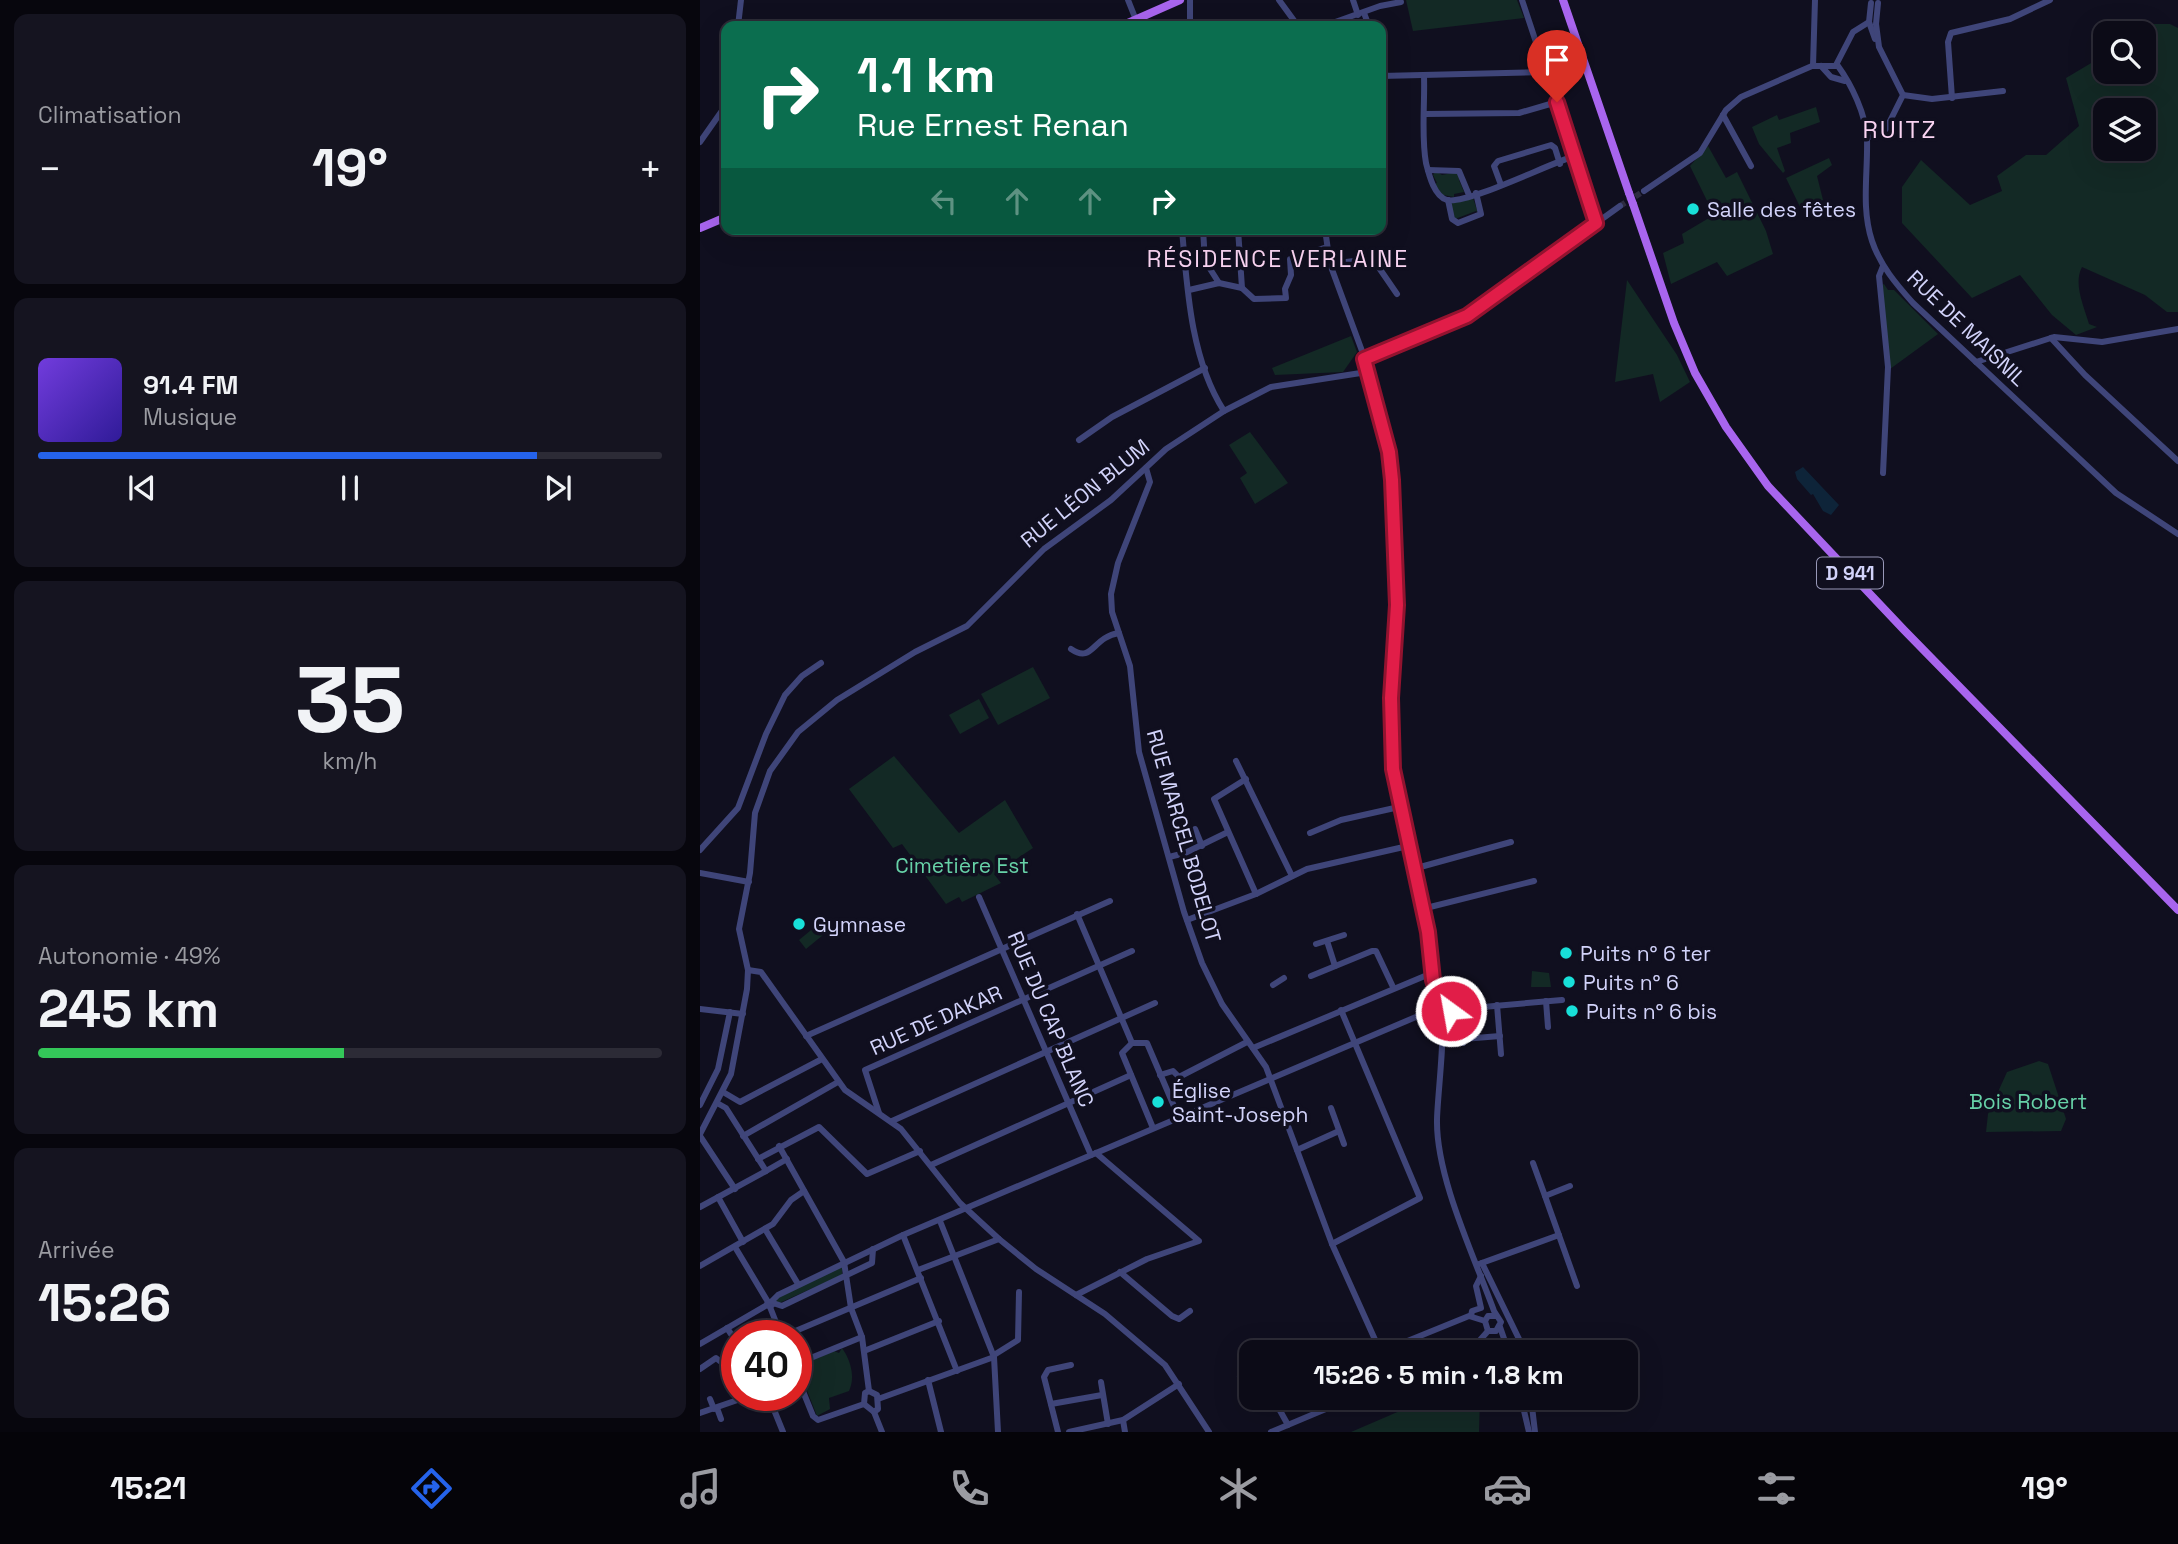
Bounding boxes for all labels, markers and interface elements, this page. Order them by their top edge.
map controls [2093,21,2156,161]
button: search [2093,21,2156,84]
pin [1527,30,1587,102]
icon: arrive [1538,41,1576,79]
text: 1.1 km [857,44,995,106]
icon: right [742,49,833,140]
button: layers [2093,98,2156,161]
text: Climatisation [38,100,182,130]
text: Rue Ernest Renan [857,105,1129,145]
district label: RUITZ [1863,114,1937,145]
text: 19° [312,135,388,201]
text: − [38,145,62,193]
text: + [638,145,662,193]
icon: left [925,182,963,220]
icon: ahead [998,182,1036,220]
icon: ahead [1071,182,1109,220]
icon: right [1144,182,1182,220]
place label: Salle des fêtes [1707,196,1856,223]
marker: Salle des fêtes [1685,201,1701,217]
district label: RÉSIDENCE VERLAINE [1147,244,1409,274]
street label: RUE DE MAISNIL [1902,264,2032,392]
text: 91.4 FM [143,368,239,402]
text: Musique [143,402,237,432]
street label: RUE LÉON BLUM [1015,433,1155,553]
icon: previous [123,469,161,507]
icon: pause [331,469,369,507]
icon: next [539,469,577,507]
road number: D 941 [1817,558,1883,588]
text: 35 [295,642,405,759]
street label: RUE MARCEL BODELOT [1141,726,1227,946]
text: km/h [323,746,377,776]
park label: Cimetière Est [895,852,1029,879]
place label: Gymnase [813,911,906,938]
marker: Gymnase [791,916,807,932]
street label: RUE DU CAP BLANC [1002,927,1100,1111]
place label: Puits n° 6 ter [1580,940,1711,967]
text: Autonomie · 49% [38,941,221,971]
marker: Puits n° 6 ter [1558,945,1574,961]
place label: Puits n° 6 [1583,969,1679,996]
position arrow [1414,974,1488,1048]
marker: Puits n° 6 [1561,974,1577,990]
text: 245 km [38,976,219,1042]
street label: RUE DE DAKAR [866,979,1006,1061]
place label: Puits n° 6 bis [1586,998,1717,1025]
marker: Puits n° 6 bis [1564,1003,1580,1019]
place label: Église Saint-Joseph [1172,1077,1308,1128]
park label: Bois Robert [1969,1088,2087,1115]
marker: Église Saint-Joseph [1150,1094,1166,1110]
text: Arrivée [38,1235,115,1265]
text: 15:26 [38,1270,171,1336]
speed limit sign: 40 [721,1320,812,1411]
text: 15:26 · 5 min · 1.8 km [1313,1358,1564,1392]
icon: directions [407,1464,456,1513]
icon: music [676,1464,725,1513]
icon: phone [945,1464,994,1513]
icon: climate [1214,1464,1263,1513]
icon: car [1483,1464,1532,1513]
icon: filters [1752,1464,1801,1513]
text: 15:21 [110,1468,187,1508]
text: 19° [2021,1468,2068,1508]

